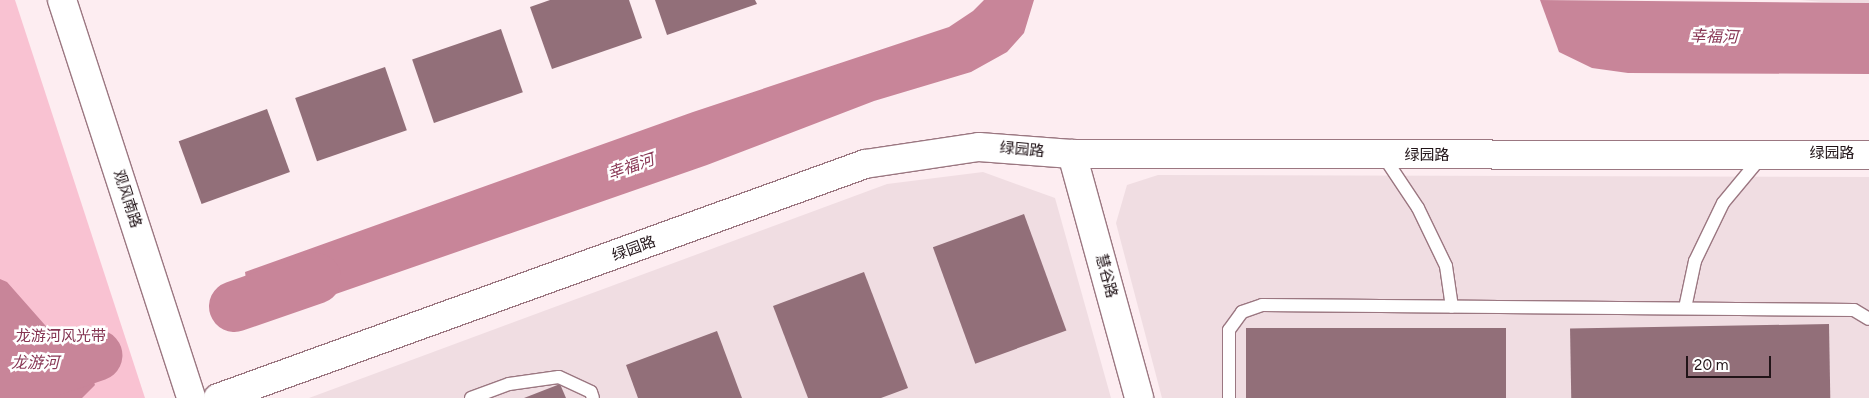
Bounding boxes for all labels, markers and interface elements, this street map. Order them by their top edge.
water label: 幸福河 [1690,27,1738,47]
street label: 绿园路 [999,139,1045,161]
street label: 绿园路 [1810,145,1854,163]
street label: 绿园路 [1405,147,1449,165]
water label: 幸福河 [605,150,657,184]
street label: 观风南路 [109,168,145,230]
street label: 绿园路 [610,233,658,265]
street label: 慧谷路 [1091,252,1121,300]
park label: 龙游河风光带 [16,328,106,346]
scale bar [1689,346,1774,378]
water label: 龙游河 [11,353,59,373]
text: 20 m [1694,356,1728,374]

